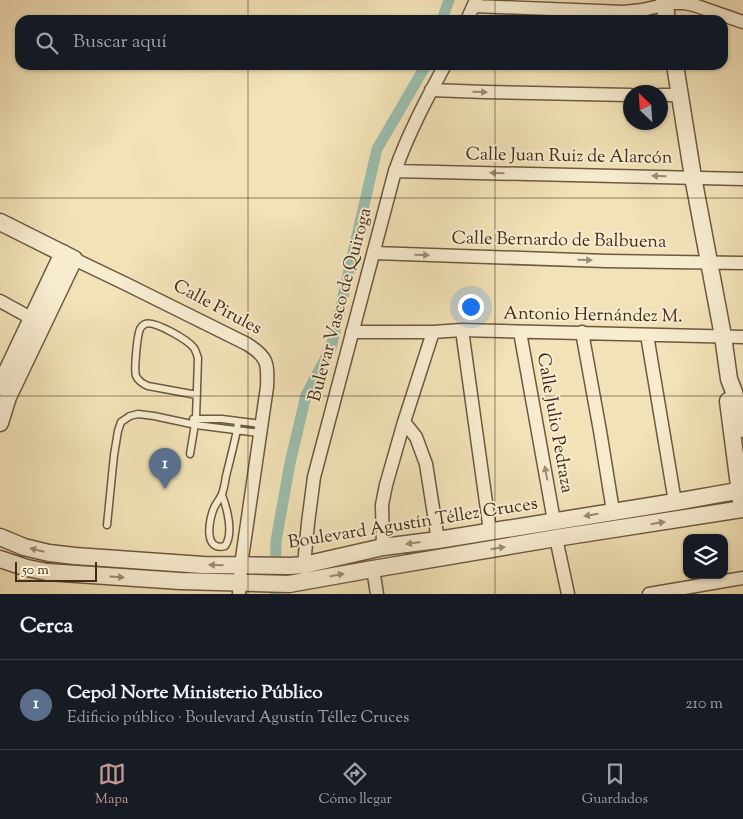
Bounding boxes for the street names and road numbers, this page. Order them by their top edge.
street label: Calle Juan Ruiz de Alarcón [465,142,673,172]
street label: Bulevar Vasco de Quiroga [303,205,379,405]
street label: Calle Bernardo de Balbuena [451,226,667,256]
street label: Calle Pirules [168,274,266,342]
street label: Antonio Hernández M. [503,301,683,331]
street label: Calle Julio Pedraza [529,351,579,495]
street label: Boulevard Agustín Téllez Cruces [286,491,540,557]

